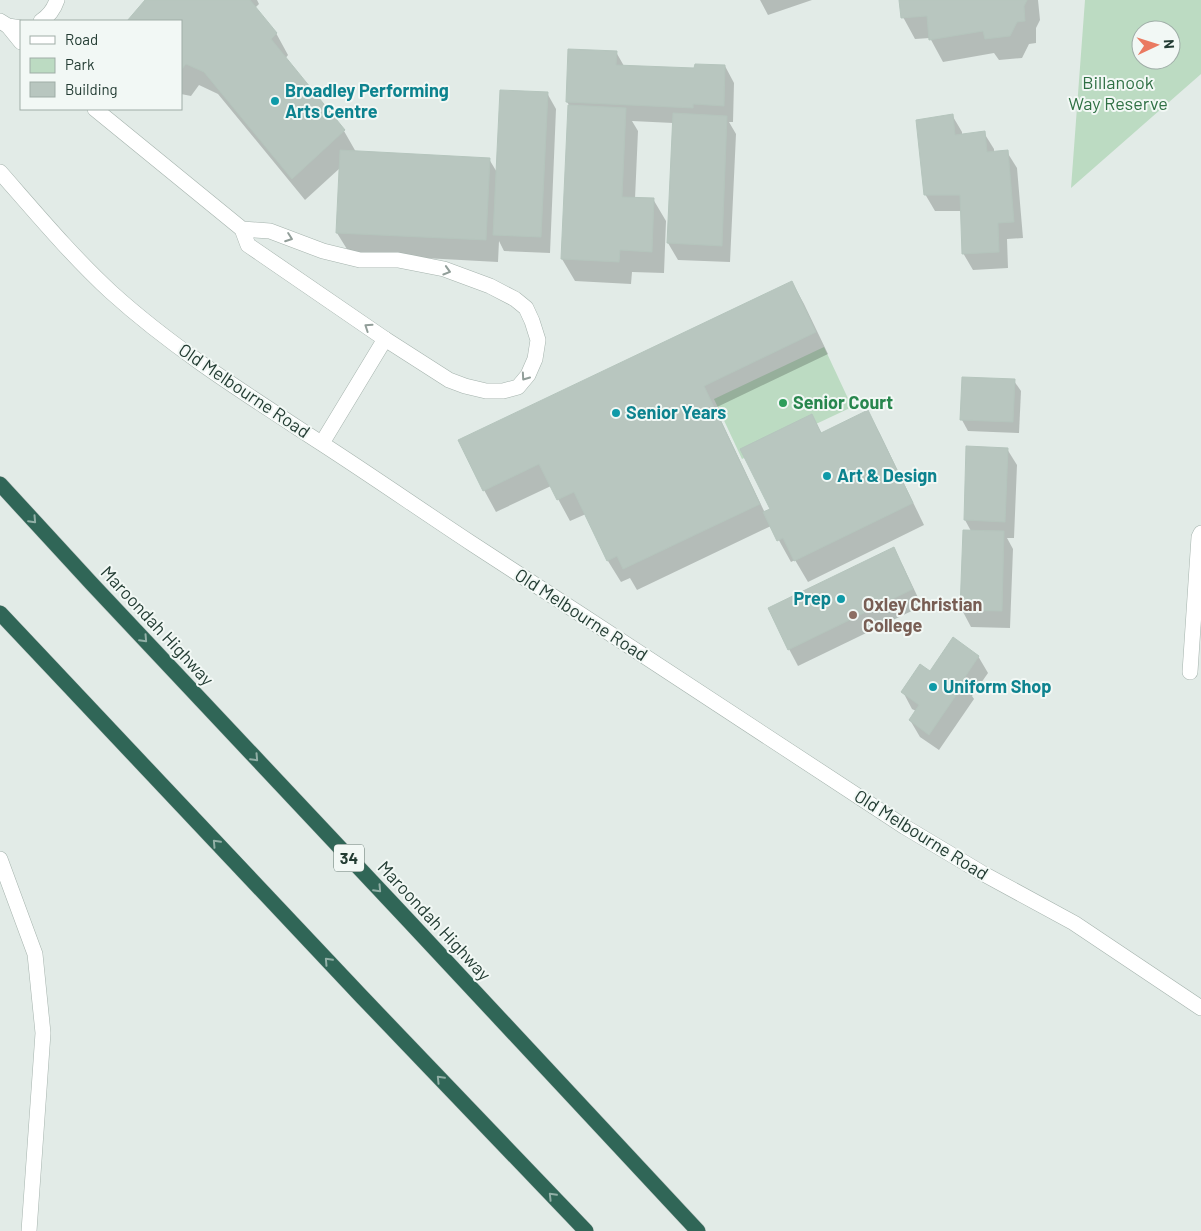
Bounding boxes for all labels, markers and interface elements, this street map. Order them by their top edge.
legend [20,20,182,110]
north arrow [1131,20,1181,70]
text: Road [65,30,98,48]
text: N [1161,39,1178,49]
text: Park [65,55,95,73]
park label: Billanook Way Reserve [1068,71,1168,114]
place label: Broadley Performing Arts Centre [285,79,449,122]
text: Building [65,80,118,98]
marker: Broadley Performing Arts Centre [269,95,281,107]
one-way arrow [285,232,293,242]
one-way arrow [443,265,451,275]
one-way arrow [364,324,373,333]
street label: Old Melbourne Road [175,338,314,442]
one-way arrow [522,372,531,381]
place label: Senior Court [793,391,893,413]
marker: Senior Court [777,397,789,409]
place label: Senior Years [626,401,726,423]
marker: Senior Years [610,407,622,419]
place label: Art & Design [837,464,937,486]
marker: Art & Design [821,470,833,482]
one-way arrow [27,515,36,524]
street label: Maroondah Highway [97,561,219,690]
street label: Old Melbourne Road [511,563,652,665]
place label: Prep [794,587,831,609]
marker: Prep [835,593,847,605]
place label: Oxley Christian College [863,593,982,636]
marker: Oxley Christian College [847,609,859,621]
one-way arrow [138,634,147,643]
place label: Uniform Shop [943,675,1051,697]
marker: Uniform Shop [927,681,939,693]
one-way arrow [249,752,258,761]
street label: Old Melbourne Road [851,784,993,884]
one-way arrow [213,839,222,848]
road number: 34 [334,844,364,871]
street label: Maroondah Highway [374,856,496,985]
one-way arrow [372,883,381,892]
one-way arrow [325,958,334,967]
one-way arrow [437,1075,446,1084]
one-way arrow [549,1193,558,1202]

